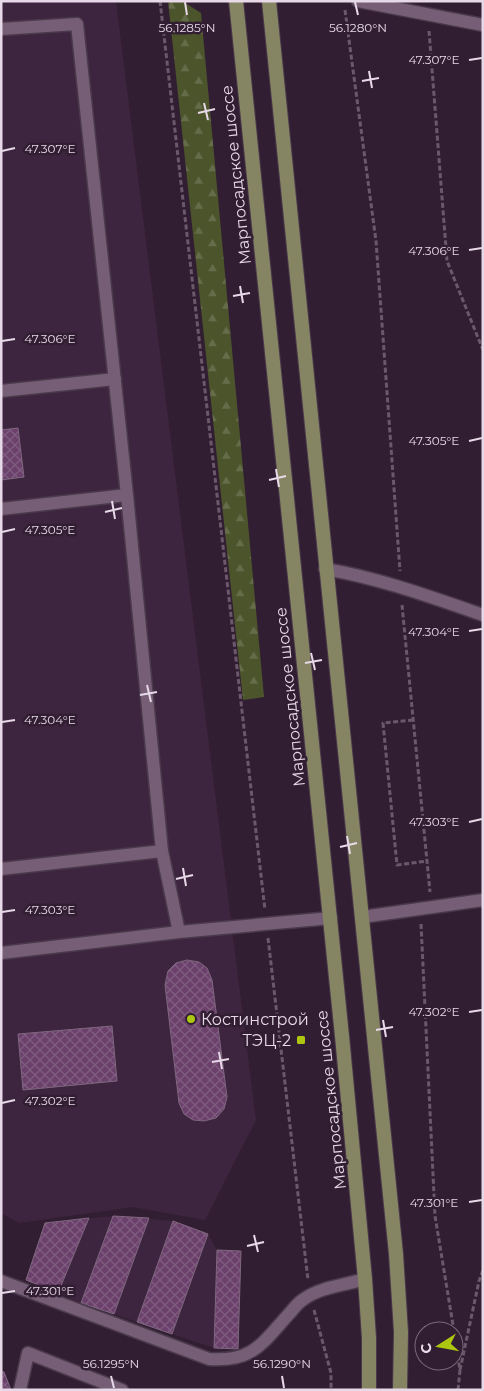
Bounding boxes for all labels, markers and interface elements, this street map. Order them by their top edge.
text: 56.1285°N [159,20,215,35]
text: 56.1280°N [329,20,387,35]
text: 47.307°E [408,52,460,67]
street label: Марпосадское шоссе [217,84,255,266]
text: 47.307°E [24,141,76,156]
text: 47.306°E [408,243,460,258]
text: 47.306°E [24,331,76,346]
text: 47.305°E [409,433,459,448]
text: 47.305°E [25,522,75,537]
street label: Марпосадское шоссе [271,606,309,788]
text: 47.304°E [408,624,460,639]
text: 47.304°E [24,712,76,727]
text: 47.303°E [409,814,459,829]
text: 47.303°E [25,902,75,917]
text: 47.302°E [408,1004,460,1019]
street label: Марпосадское шоссе [312,1009,350,1191]
place label: Костинстрой [201,1010,309,1029]
marker: Костинстрой [185,1013,197,1025]
place label: ТЭЦ-2 [242,1031,291,1050]
marker: ТЭЦ-2 [295,1034,307,1046]
text: 47.302°E [24,1093,76,1108]
text: 47.301°E [410,1195,458,1210]
text: 47.301°E [26,1283,74,1298]
north arrow [414,1321,464,1371]
text: С [416,1342,436,1355]
text: 56.1295°N [83,1356,139,1371]
text: 56.1290°N [253,1356,311,1371]

